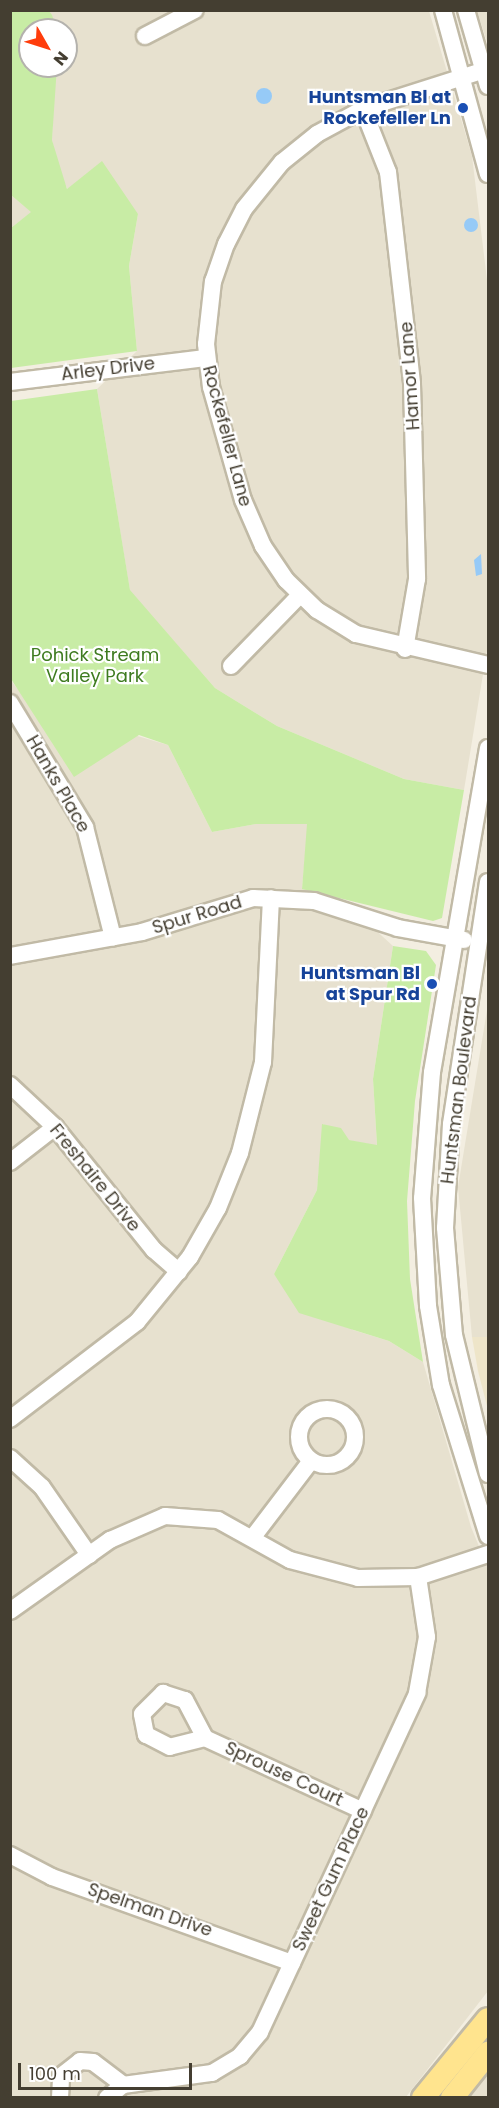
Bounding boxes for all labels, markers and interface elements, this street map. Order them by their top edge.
north arrow [18,18,78,78]
text: N [48,46,74,70]
place label: Huntsman Bl at Rockefeller Ln [308,87,451,130]
marker: Huntsman Bl at Rockefeller Ln [456,101,470,115]
street label: Hamor Lane [395,321,425,431]
street label: Arley Drive [60,353,156,385]
street label: Rockefeller Lane [198,363,256,509]
park label: Pohick Stream Valley Park [31,645,159,688]
street label: Hanks Place [21,732,95,836]
street label: Spur Road [150,891,244,939]
place label: Huntsman Bl at Spur Rd [301,963,420,1006]
marker: Huntsman Bl at Spur Rd [425,977,439,991]
street label: Huntsman Boulevard [437,995,481,1185]
street label: Freshaire Drive [45,1120,145,1236]
street label: Sprouse Court [221,1737,347,1811]
street label: Sweet Gum Place [288,1803,374,1955]
street label: Spelman Drive [85,1879,215,1941]
scale bar [21,2051,195,2089]
text: 100 m [29,2061,81,2086]

